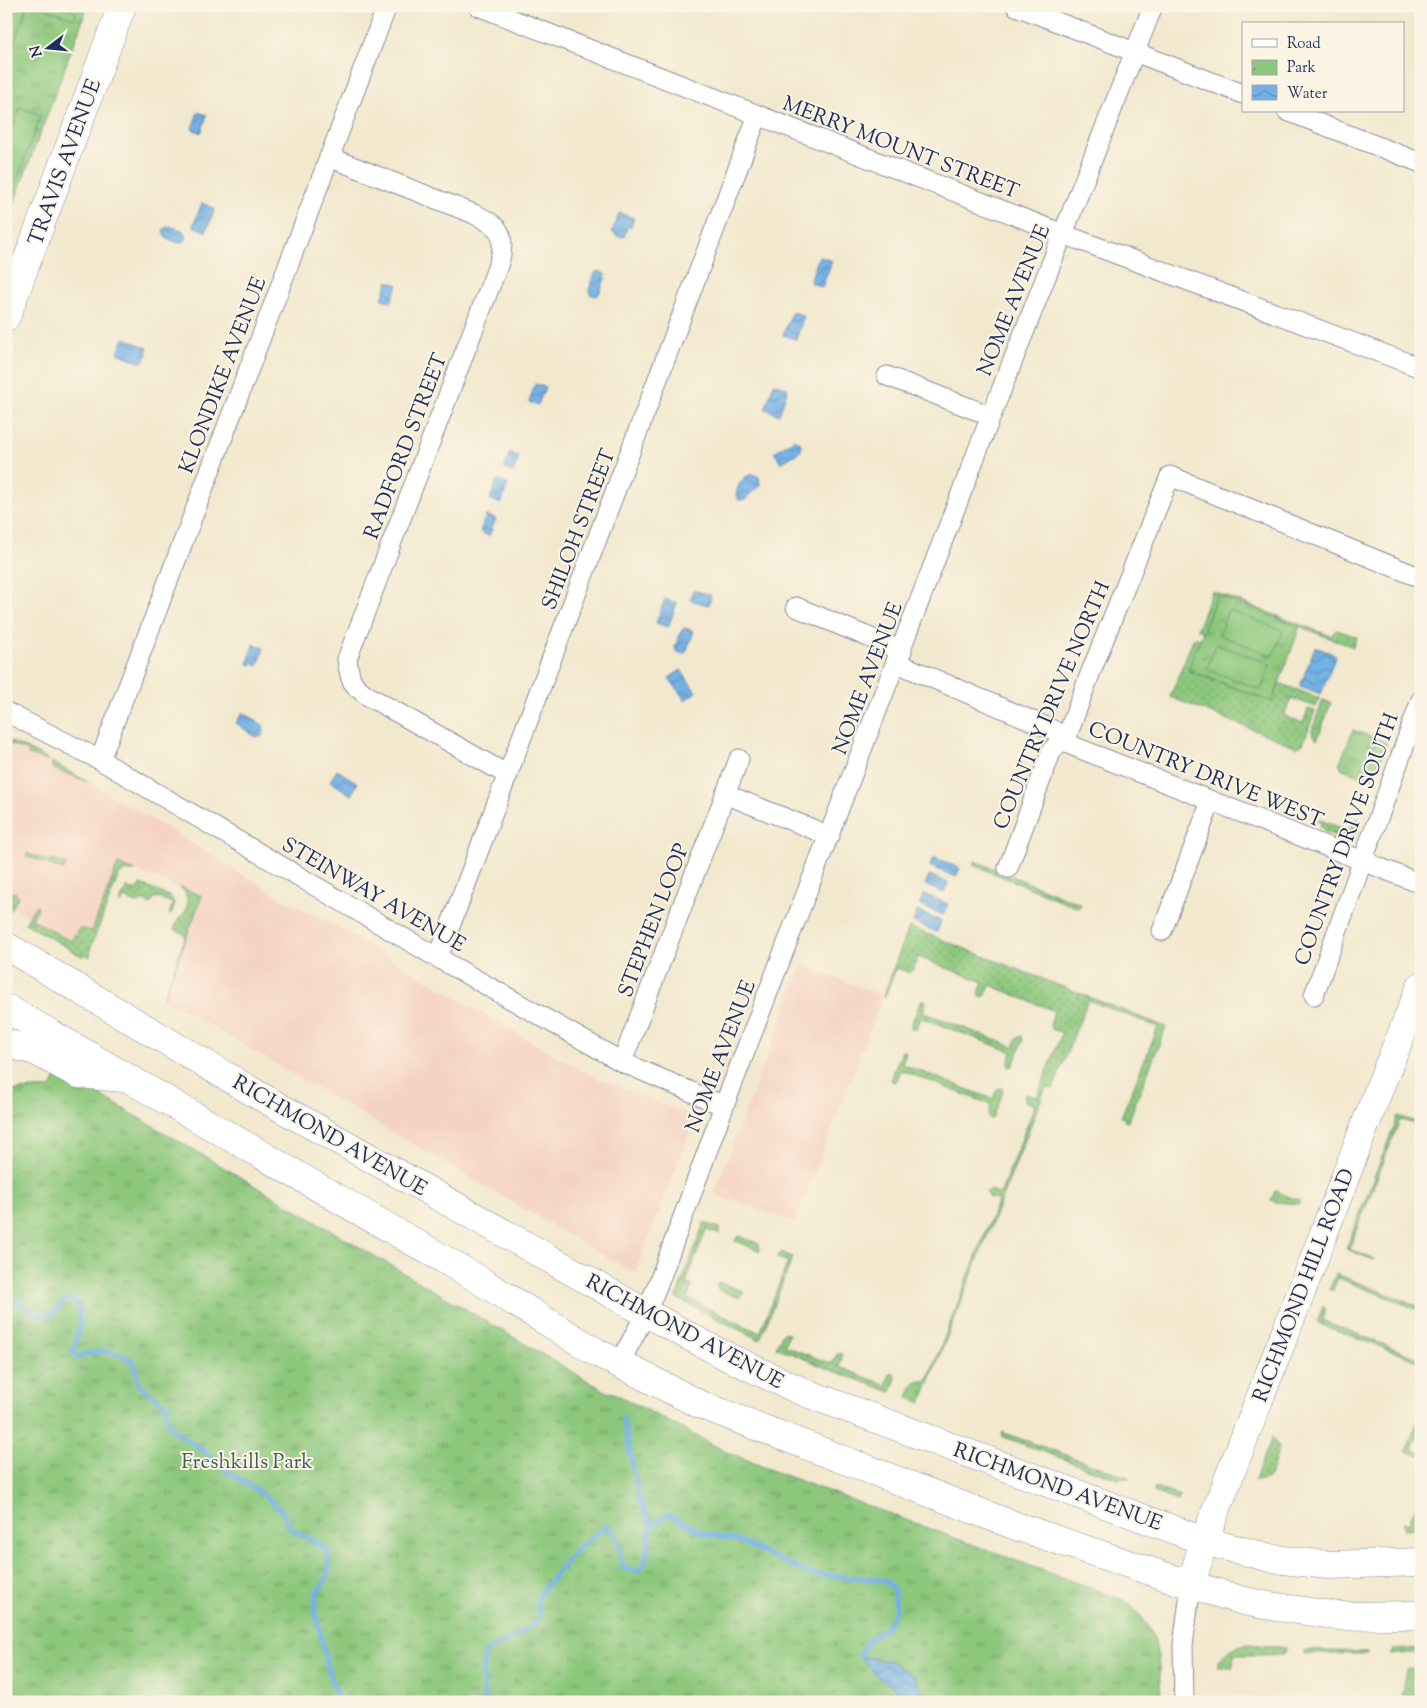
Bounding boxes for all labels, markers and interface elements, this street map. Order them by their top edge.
north arrow [22,22,72,72]
legend [1242,22,1404,112]
text: Road [1287,34,1321,55]
text: N [26,43,49,59]
text: Park [1287,58,1316,79]
street label: TRAVIS AVENUE [22,75,110,250]
text: Water [1287,84,1328,105]
street label: MERRY MOUNT STREET [778,90,1023,208]
street label: NOME AVENUE [971,220,1059,381]
street label: KLONDIKE AVENUE [173,273,275,478]
street label: RADFORD STREET [358,349,456,544]
street label: SHILOH STREET [535,445,624,615]
street label: COUNTRY DRIVE NORTH [987,577,1119,835]
street label: NOME AVENUE [826,598,912,759]
street label: COUNTRY DRIVE SOUTH [1288,709,1408,970]
street label: COUNTRY DRIVE WEST [1083,715,1328,837]
street label: STEINWAY AVENUE [276,831,471,961]
street label: STEPHEN LOOP [612,839,698,1002]
street label: NOME AVENUE [679,976,765,1137]
street label: RICHMOND AVENUE [226,1069,432,1205]
street label: RICHMOND HILL ROAD [1246,1164,1363,1407]
street label: RICHMOND AVENUE [580,1268,789,1398]
street label: RICHMOND AVENUE [949,1436,1166,1540]
park label: Freshkills Park [181,1448,313,1478]

